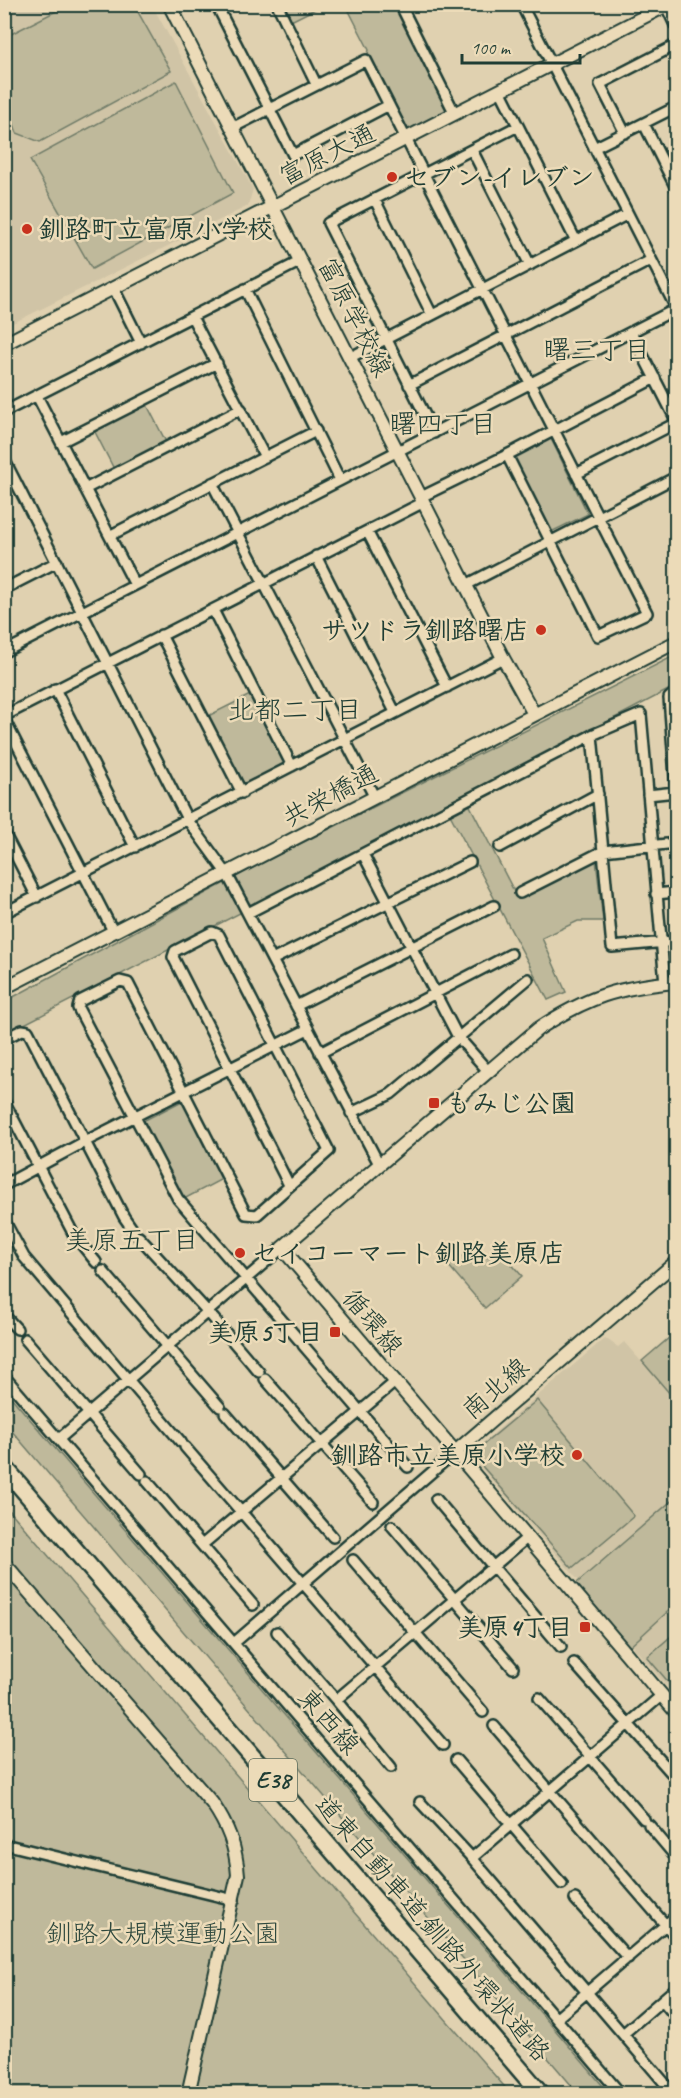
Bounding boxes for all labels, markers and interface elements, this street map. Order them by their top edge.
scale bar [462,27,580,65]
text: 100 m [471,37,512,59]
street label: 富原大通 [273,116,381,193]
place label: セブン-イレブン [404,161,594,194]
marker: セブン-イレブン [385,170,399,184]
place label: 釧路町立富原小学校 [39,213,273,246]
marker: 釧路町立富原小学校 [20,222,34,236]
street label: 富原学校線 [310,252,399,383]
district label: 曙三丁目 [543,333,651,367]
district label: 曙四丁目 [389,407,497,441]
place label: サツドラ釧路曙店 [321,614,529,647]
marker: サツドラ釧路曙店 [534,623,548,637]
district label: 北都二丁目 [228,693,363,727]
street label: 共栄橋通 [277,756,384,834]
place label: もみじ公園 [446,1087,576,1120]
marker: もみじ公園 [427,1096,441,1110]
district label: 美原五丁目 [65,1223,200,1257]
place label: セイコーマート釧路美原店 [252,1237,565,1270]
marker: セイコーマート釧路美原店 [233,1246,247,1260]
street label: 循環線 [335,1282,410,1363]
place label: 美原5丁目 [208,1316,323,1349]
marker: 美原5丁目 [328,1325,342,1339]
street label: 南北線 [455,1350,536,1426]
place label: 釧路市立美原小学校 [331,1439,565,1472]
marker: 釧路市立美原小学校 [570,1448,584,1462]
place label: 美原4丁目 [457,1611,573,1644]
marker: 美原4丁目 [578,1620,592,1634]
street label: 東西線 [291,1681,367,1762]
road number: E38 [249,1759,297,1801]
street label: 道東自動車道;釧路外環状道路 [308,1788,558,2069]
park label: 釧路大規模運動公園 [46,1917,280,1950]

